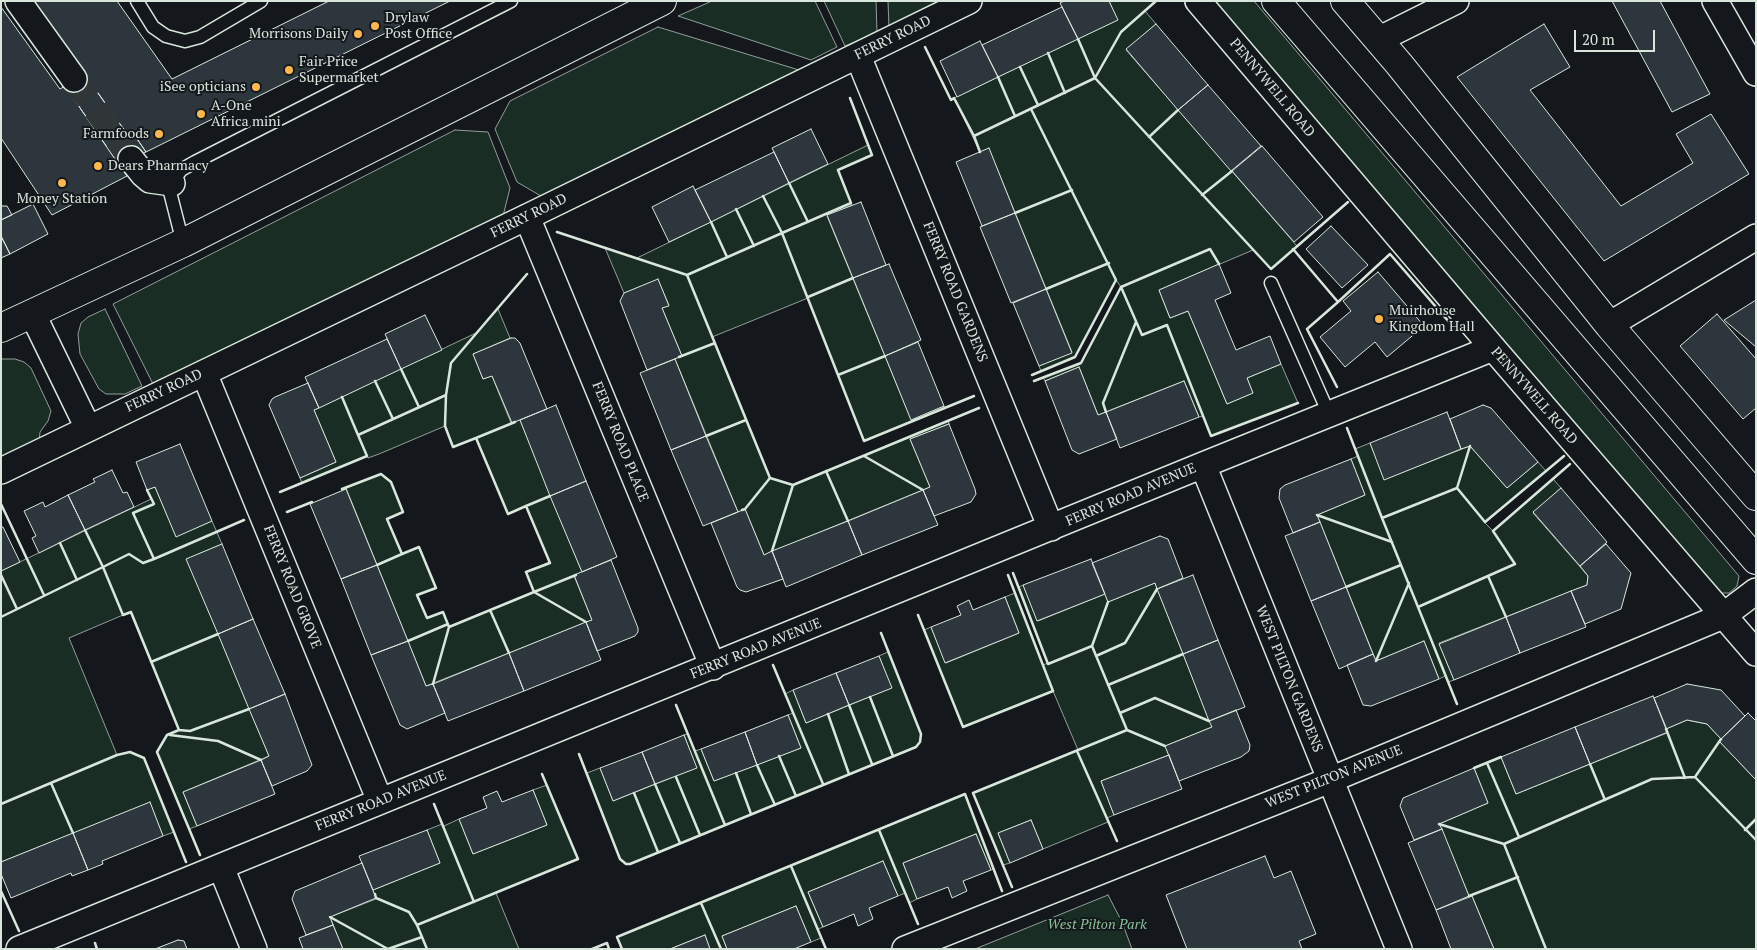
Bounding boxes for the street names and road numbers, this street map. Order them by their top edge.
street label: FERRY ROAD [852,12,934,64]
street label: PENNYWELL ROAD [1226,35,1318,141]
street label: FERRY ROAD [488,190,570,242]
street label: FERRY ROAD GARDENS [919,219,991,365]
street label: PENNYWELL ROAD [1487,344,1581,448]
street label: FERRY ROAD [123,366,205,416]
street label: FERRY ROAD PLACE [588,379,652,505]
street label: FERRY ROAD AVENUE [1063,460,1199,530]
street label: FERRY ROAD GROVE [260,523,324,651]
street label: WEST PILTON GARDENS [1252,603,1326,755]
street label: FERRY ROAD AVENUE [688,615,824,683]
street label: WEST PILTON AVENUE [1263,742,1405,812]
street label: FERRY ROAD AVENUE [313,767,449,835]

